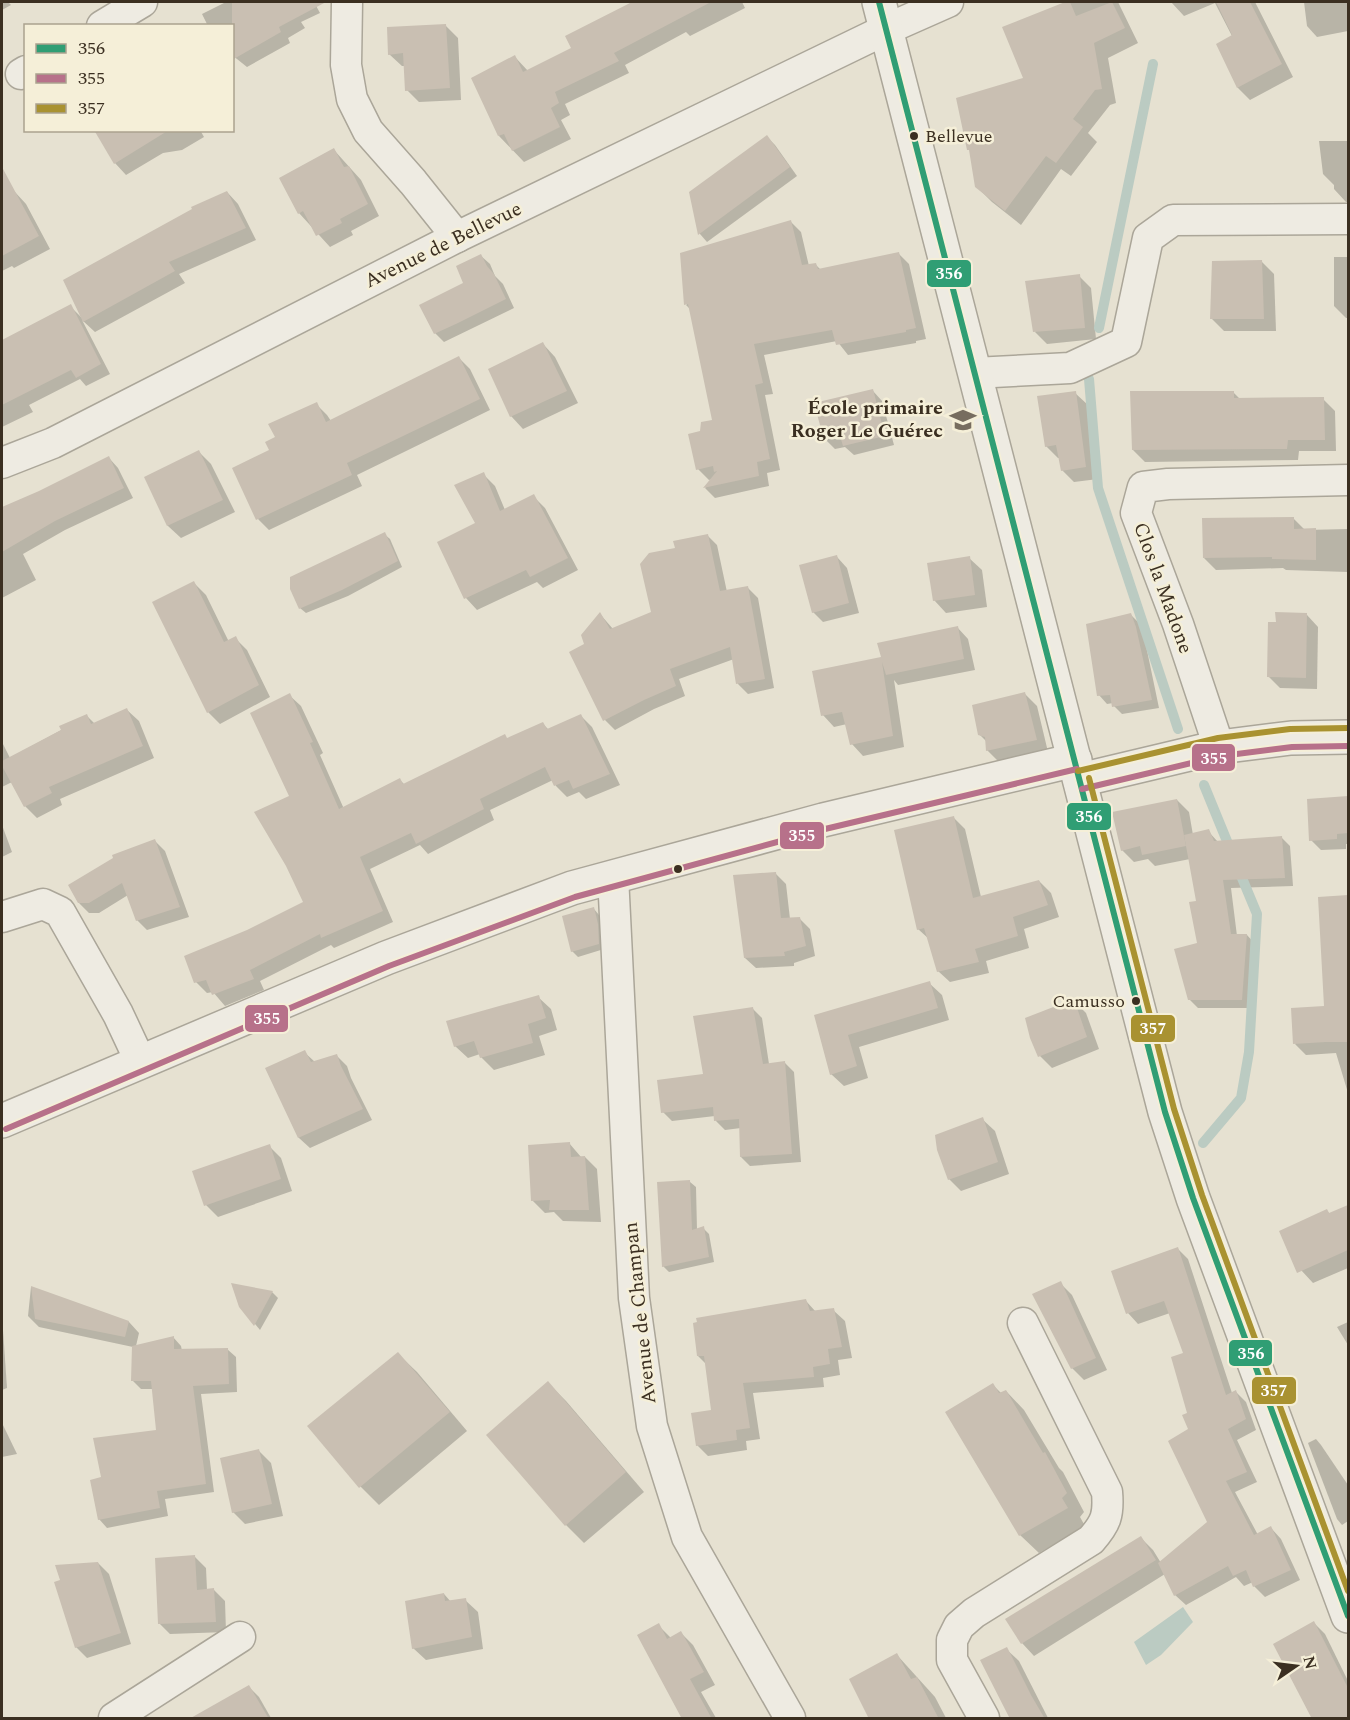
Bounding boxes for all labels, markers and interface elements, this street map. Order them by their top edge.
legend [24,24,234,132]
text: 356 [78,35,105,62]
text: 355 [78,65,105,92]
text: 357 [78,95,105,122]
place label: Bellevue [925,123,992,150]
marker: Bellevue [908,130,920,142]
street label: Avenue de Bellevue [359,194,527,296]
line badge: 356 [926,259,972,288]
text: 356 [936,262,962,286]
place label: École primaire Roger Le Guérec [790,393,943,446]
school or university icon: École primaire Roger Le Guérec [948,405,978,435]
street label: Clos la Madone [1125,518,1201,658]
line badge: 355 [1191,743,1236,772]
text: 355 [1201,747,1227,771]
line badge: 356 [1066,802,1112,831]
text: 356 [1076,805,1102,829]
line badge: 355 [779,821,825,850]
text: 355 [789,824,815,848]
unlabelled marker [672,863,684,875]
place label: Camusso [1052,988,1125,1015]
marker: Camusso [1130,995,1142,1007]
line badge: 355 [244,1004,289,1033]
text: 355 [254,1007,280,1031]
line badge: 357 [1130,1014,1176,1043]
text: 357 [1140,1017,1166,1041]
street label: Avenue de Champan [616,1221,664,1405]
line badge: 356 [1228,1339,1273,1367]
text: 356 [1238,1342,1264,1366]
line badge: 357 [1251,1376,1297,1405]
text: 357 [1261,1379,1287,1403]
north arrow [1266,1636,1326,1696]
text: N [1296,1653,1323,1672]

